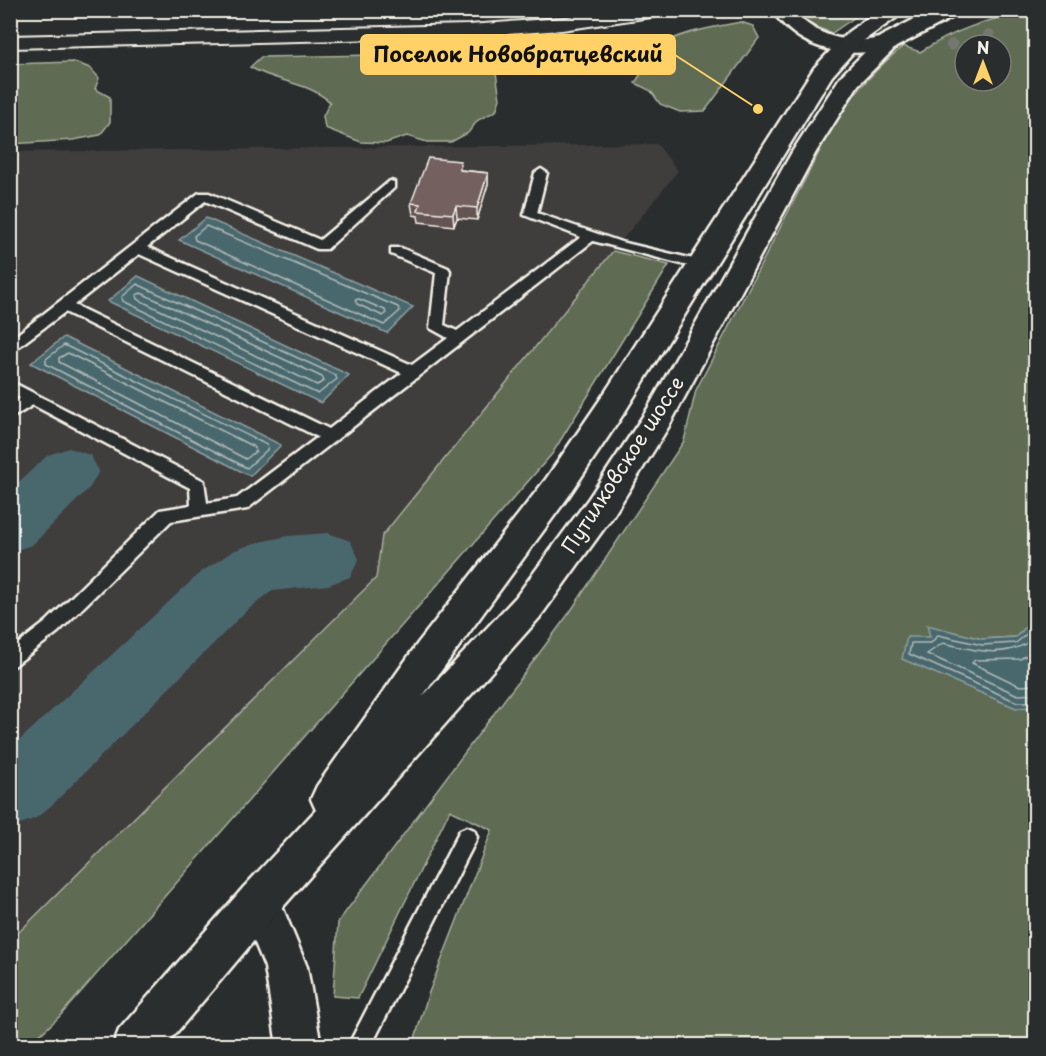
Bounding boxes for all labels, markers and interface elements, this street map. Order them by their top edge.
north arrow [953,33,1013,93]
callout: Поселок Новобратцевский [361,35,675,74]
text: N [977,35,989,59]
text: Поселок Новобратцевский [373,37,663,69]
street label: Путилковское шоссе [553,370,691,559]

